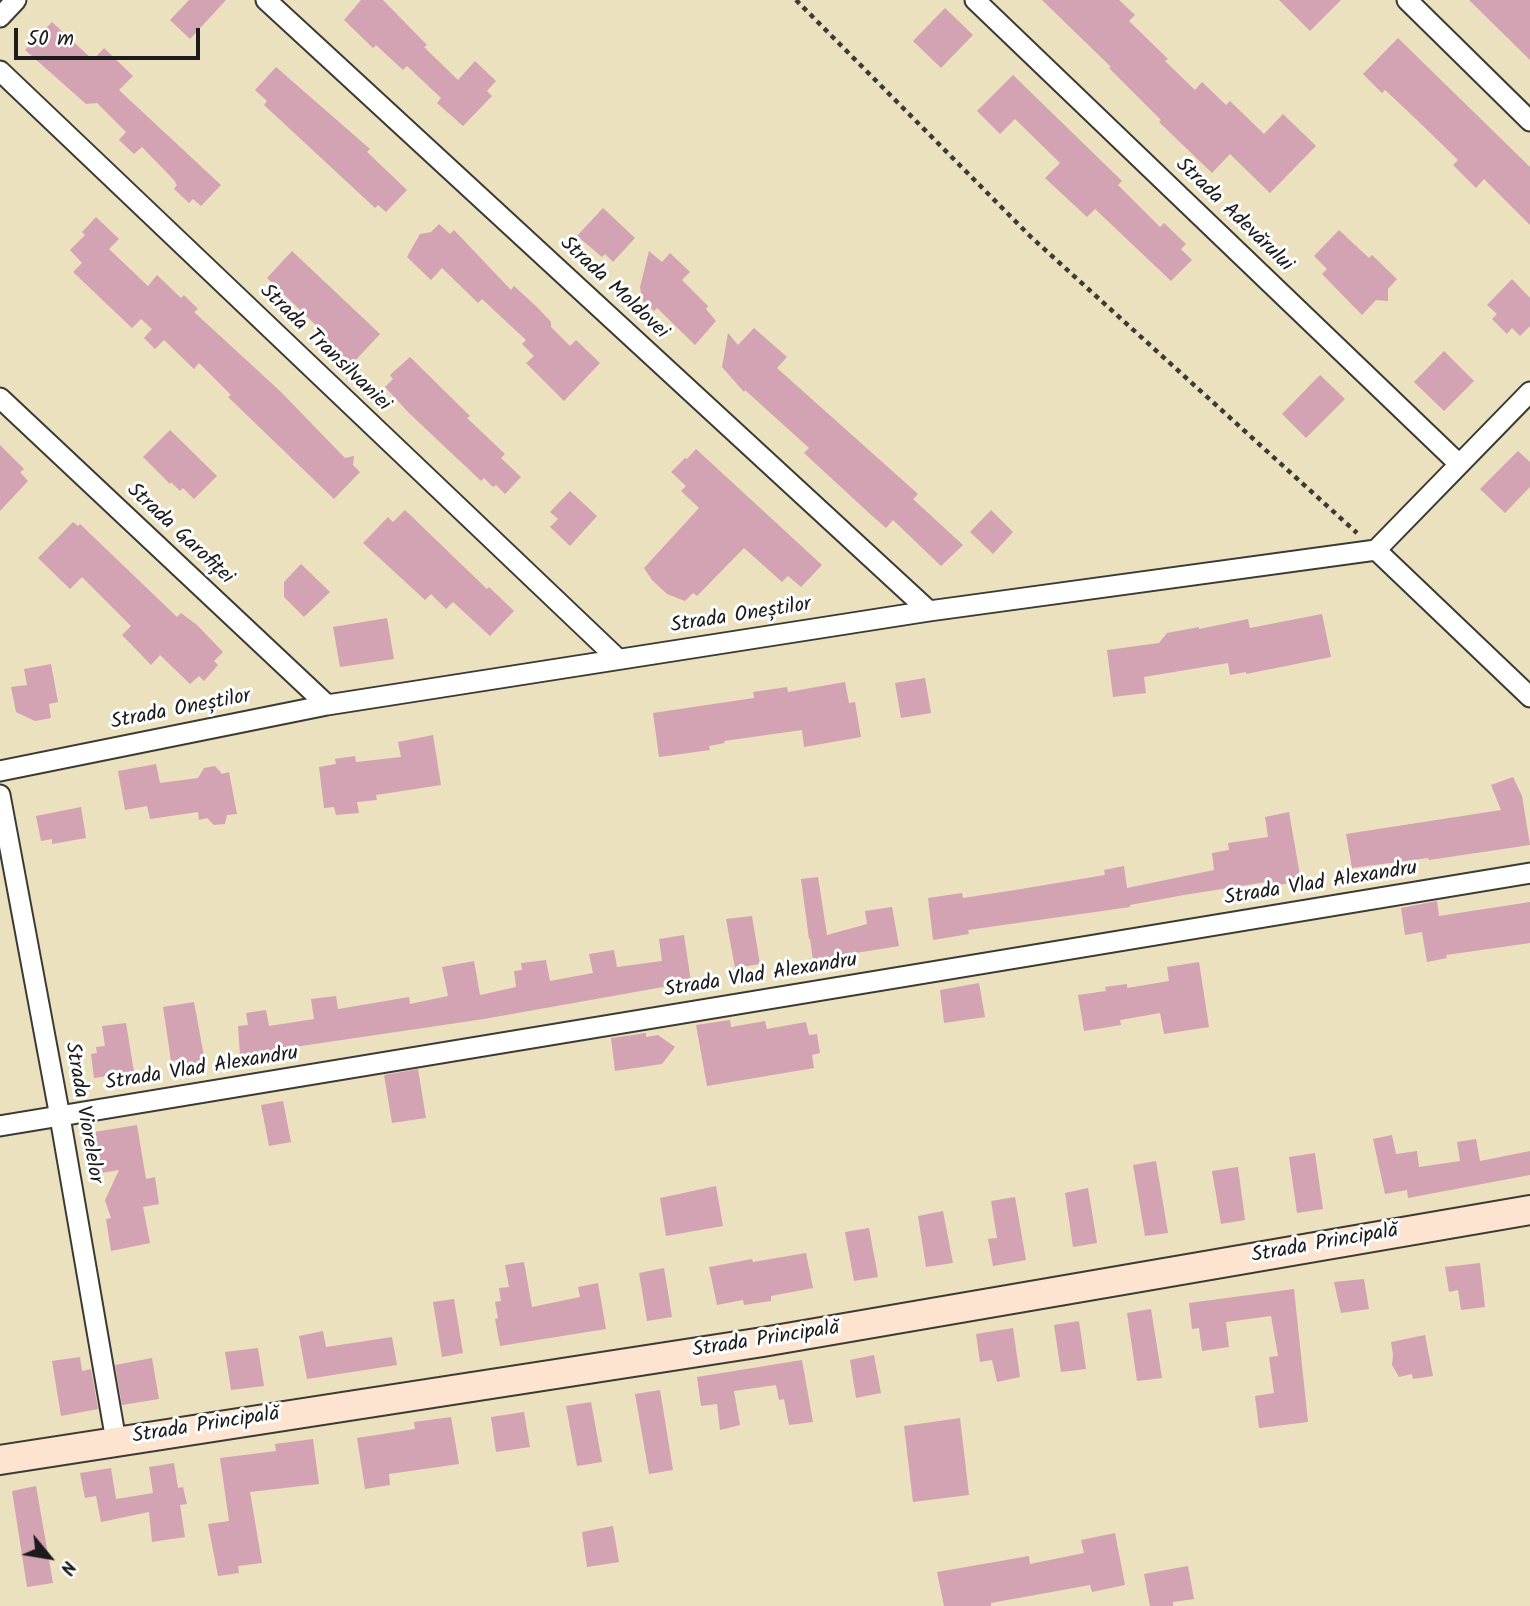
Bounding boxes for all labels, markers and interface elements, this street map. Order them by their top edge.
scale bar [18,14,203,58]
text: 50 m [27,23,74,56]
street label: Strada Adevărului [1169,154,1297,278]
street label: Strada Moldovei [553,232,673,346]
street label: Strada Transilvaniei [253,280,395,418]
street label: Strada Garofiței [120,479,238,591]
street label: Strada Oneștilor [669,593,813,641]
street label: Strada Oneștilor [109,685,253,737]
street label: Strada Vlad Alexandru [1223,857,1419,913]
street label: Strada Vlad Alexandru [663,949,859,1005]
street label: Strada Viorelelor [57,1040,107,1186]
street label: Strada Vlad Alexandru [104,1042,300,1098]
street label: Strada Principală [1250,1220,1400,1270]
street label: Strada Principală [691,1317,841,1365]
street label: Strada Principală [131,1403,281,1451]
north arrow [14,1522,84,1592]
text: N [51,1555,83,1580]

